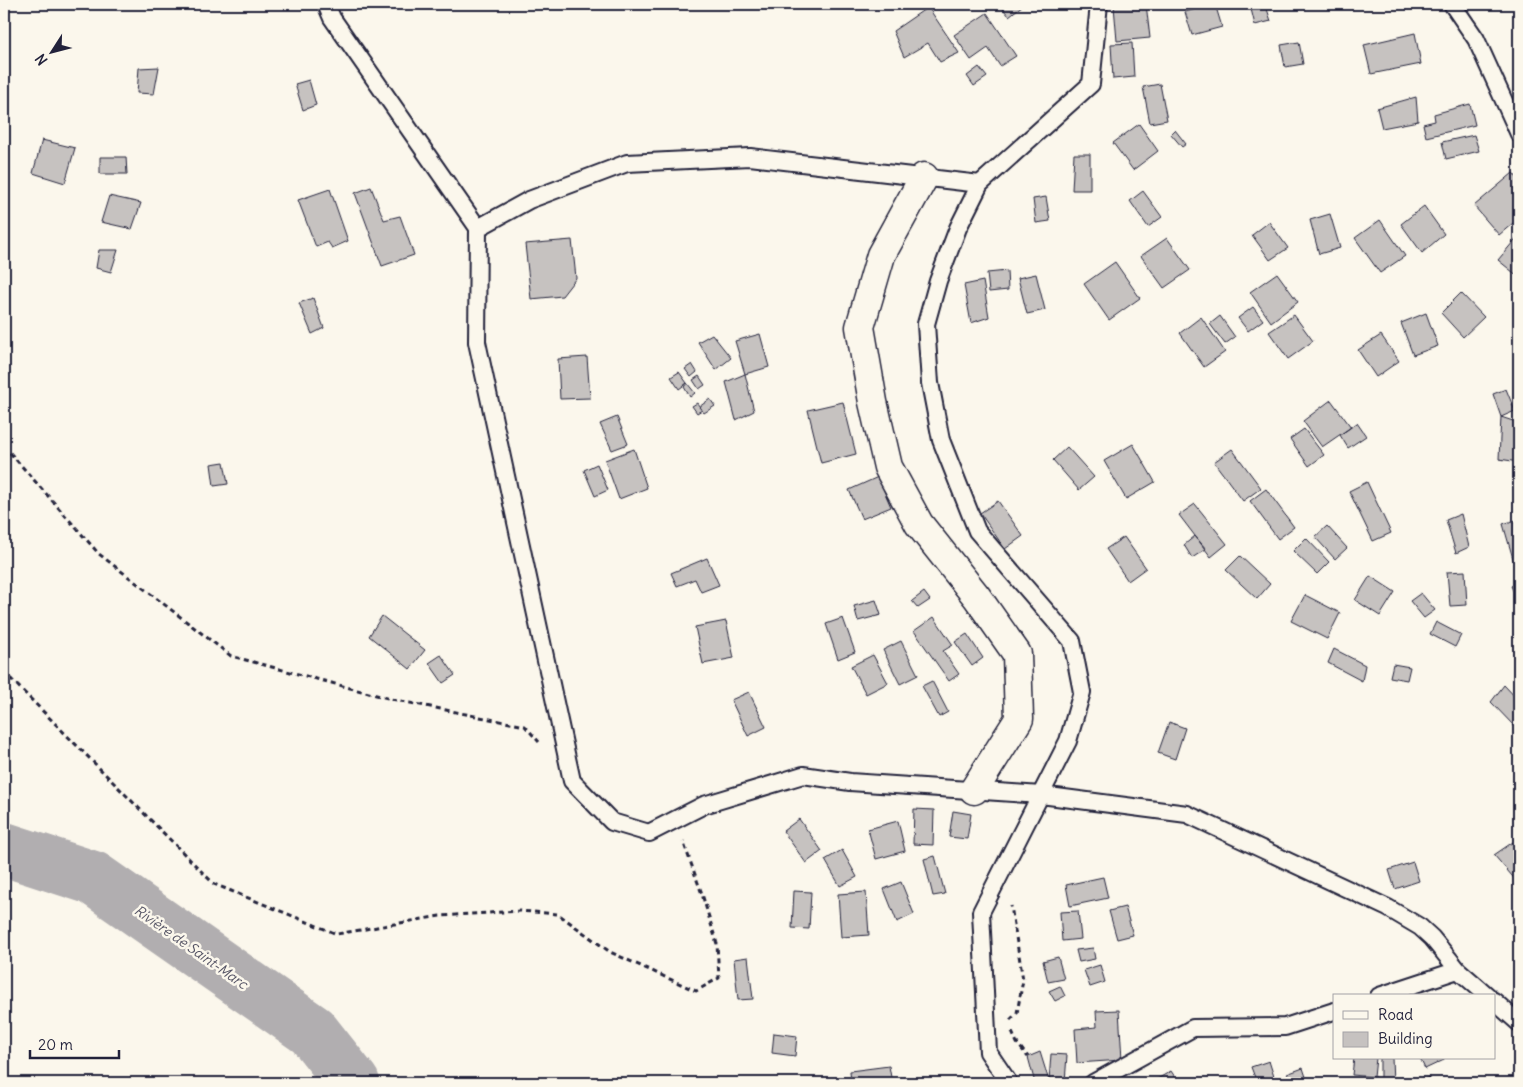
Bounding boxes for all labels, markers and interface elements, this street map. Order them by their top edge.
north arrow [28,28,78,78]
text: N [31,50,52,69]
water label: Rivière de Saint-Marc [131,901,253,994]
legend [1333,994,1496,1060]
text: Road [1378,1005,1413,1024]
scale bar [30,1027,119,1059]
text: Building [1378,1029,1433,1048]
text: 20 m [38,1035,73,1054]

